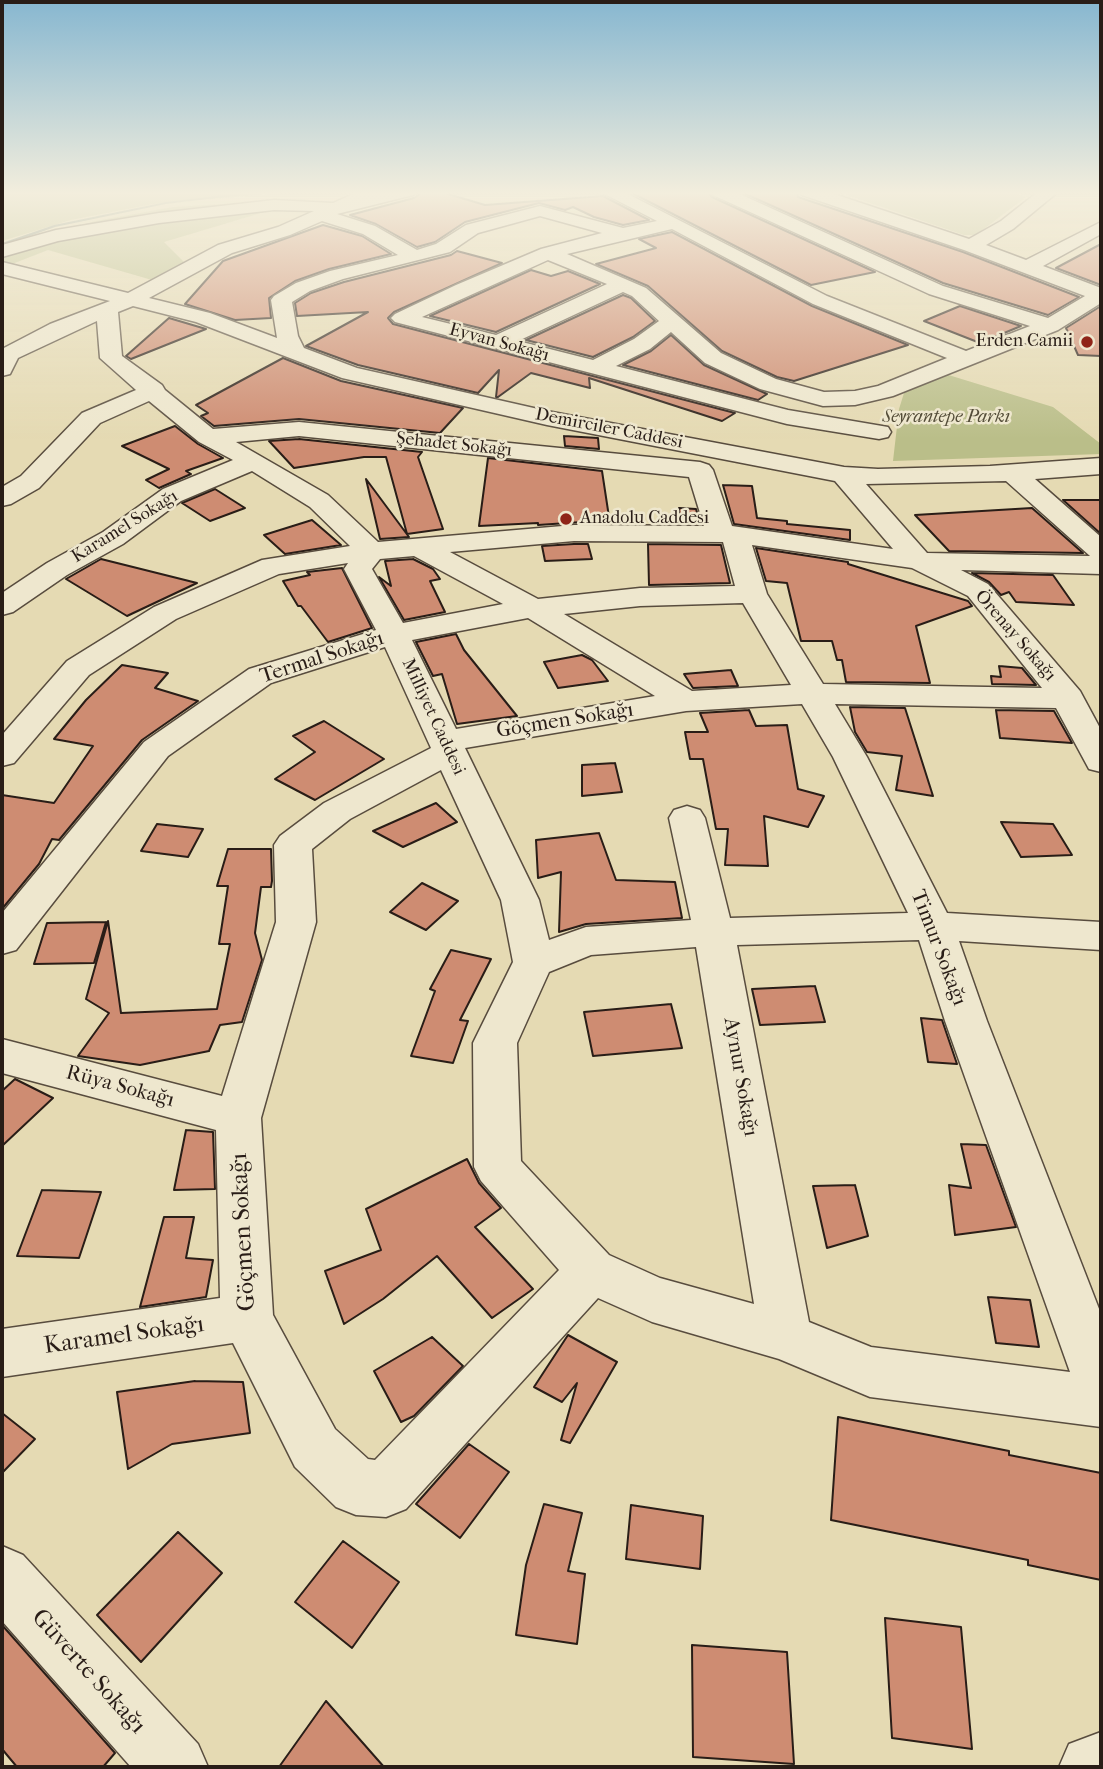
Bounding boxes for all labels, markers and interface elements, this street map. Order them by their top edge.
street label: Eyvan Sokağı [447,319,551,367]
place label: Erden Camii [976,331,1073,353]
marker: Erden Camii [1079,334,1095,350]
street label: Demirciler Caddesi [533,404,685,454]
park label: Seyrantepe Parkı [882,407,1010,429]
street label: Şehadet Sokağı [395,428,513,462]
street label: Karamel Sokağı [68,486,182,568]
place label: Anadolu Caddesi [580,508,709,530]
marker: Anadolu Caddesi [558,511,574,527]
street label: Örenay Sokağı [970,586,1060,686]
street label: Termal Sokağı [257,626,387,690]
street label: Milliyet Caddesi [397,655,469,779]
street label: Göçmen Sokağı [495,698,635,744]
street label: Timur Sokağı [904,887,972,1009]
street label: Aynur Sokağı [717,1016,763,1138]
street label: Rüya Sokağı [63,1060,177,1114]
street label: Göçmen Sokağı [225,1152,263,1312]
street label: Karamel Sokağı [42,1311,206,1361]
street label: Güverte Sokağı [25,1604,151,1740]

